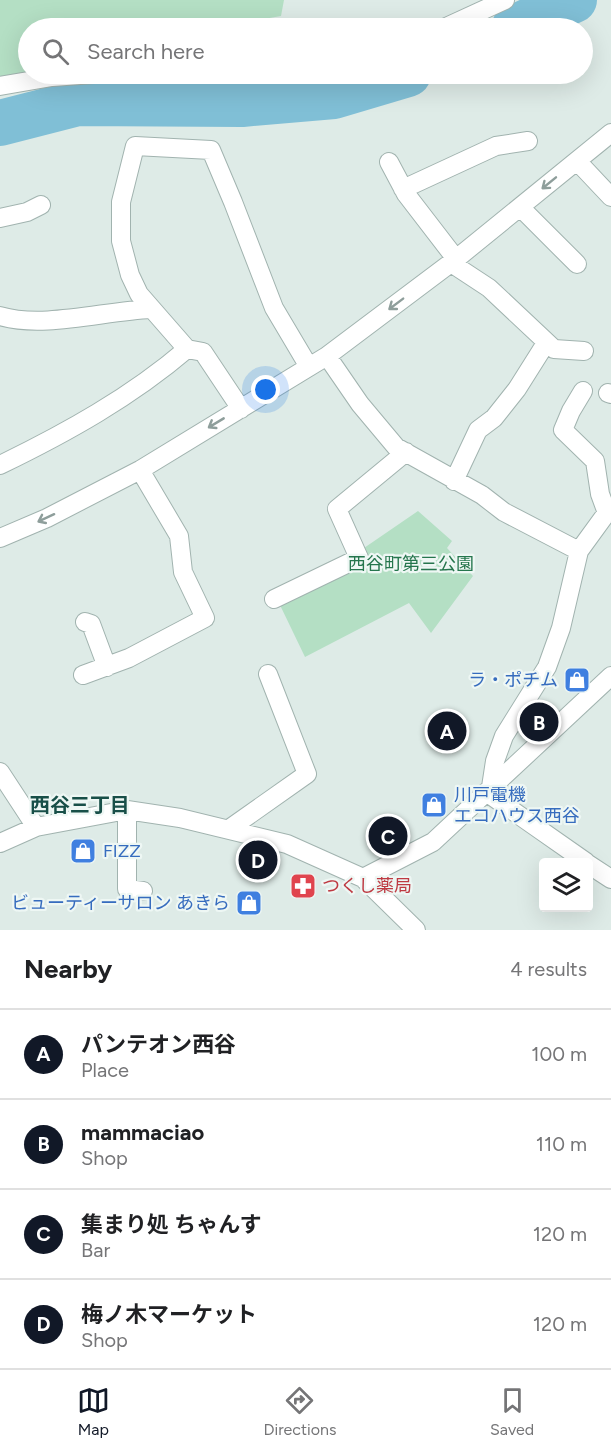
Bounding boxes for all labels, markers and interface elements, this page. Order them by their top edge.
search box [18,18,593,84]
icon: search [39,35,72,68]
text: Search here [87,38,205,65]
one-way arrow [541,177,557,190]
one-way arrow [388,297,404,310]
your location [251,375,280,404]
one-way arrow [208,418,225,430]
one-way arrow [38,513,56,525]
park label: 西谷町第三公園 [348,553,474,575]
shop icon: ラ・ポチム [562,665,592,695]
place label: ラ・ポチム [468,669,558,691]
pin: B [520,700,558,744]
pin: A [428,708,466,754]
place label: 川戸電機 エコハウス西谷 [454,784,580,827]
shop icon: 川戸電機 エコハウス西谷 [419,790,449,820]
district label: 西谷三丁目 [30,793,130,817]
pin: C [368,814,408,858]
shop icon: FIZZ [68,836,98,866]
pin: D [238,838,278,882]
place label: FIZZ [103,840,141,862]
map controls [539,858,593,912]
button: layers [539,858,593,912]
pharmacy icon: つくし薬局 [288,871,318,901]
place label: つくし薬局 [322,875,412,897]
shop icon: ビューティーサロン あきら [234,888,264,918]
place label: ビューティーサロン あきら [11,892,230,914]
text: Nearby [24,953,112,985]
text: 4 results [510,957,587,981]
text: パンテオン西谷 [81,1031,236,1058]
text: A [36,1042,51,1066]
text: 100 m [531,1042,587,1066]
text: Place [81,1058,129,1082]
text: mammaciao [81,1119,204,1146]
text: B [37,1132,50,1156]
text: 110 m [536,1132,587,1156]
text: Shop [81,1146,128,1170]
text: 集まり処 ちゃんす [81,1211,262,1238]
text: C [36,1222,51,1246]
text: 120 m [533,1222,587,1246]
text: Bar [81,1238,110,1262]
text: 梅ノ木マーケット [81,1301,257,1328]
text: D [37,1312,51,1336]
text: 120 m [533,1312,587,1336]
text: Shop [81,1328,128,1352]
tab: Map [77,1384,110,1439]
tab: Directions [263,1384,336,1439]
tab: Saved [490,1384,534,1439]

